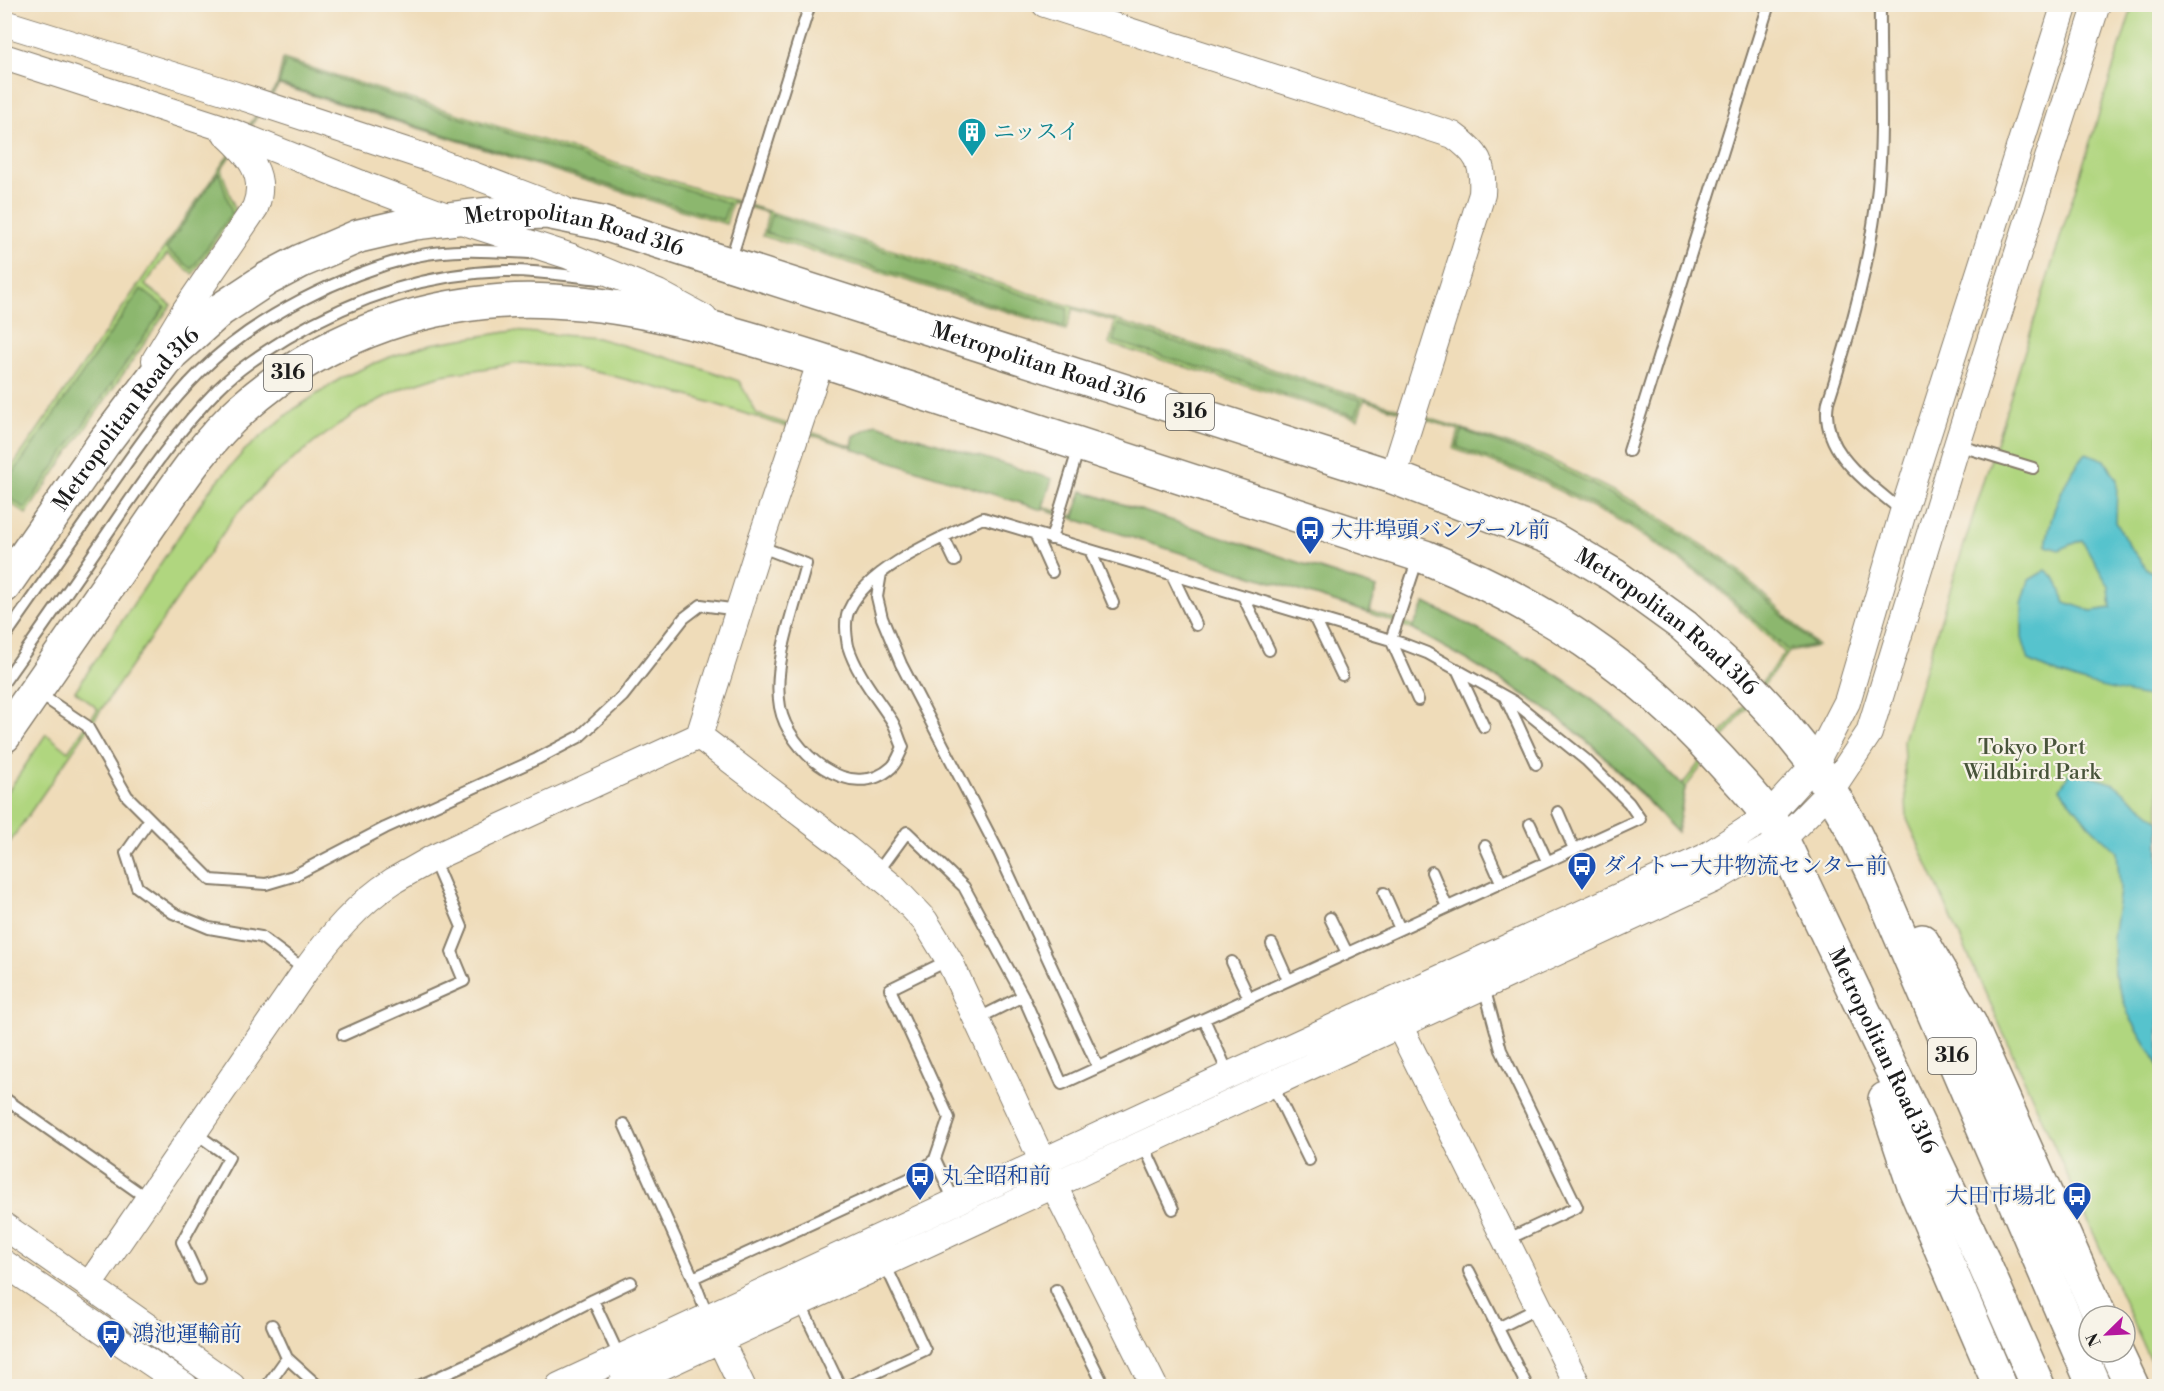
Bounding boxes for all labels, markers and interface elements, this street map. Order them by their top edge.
building icon: ニッスイ [956,116,988,158]
place label: ニッスイ [993,119,1080,146]
street label: Metropolitan Road 316 [462,198,688,262]
street label: Metropolitan Road 316 [928,316,1150,411]
street label: Metropolitan Road 316 [47,322,205,516]
road number: 316 [264,355,312,391]
road number: 316 [1166,394,1214,430]
bus stop icon: 大井埠頭バンプール前 [1294,514,1326,556]
place label: 大井埠頭バンプール前 [1331,517,1550,544]
street label: Metropolitan Road 316 [1570,542,1764,701]
park label: Tokyo Port Wildbird Park [1962,734,2102,786]
bus stop icon: ダイトー大井物流センター前 [1566,850,1598,892]
place label: ダイトー大井物流センター前 [1603,853,1888,880]
street label: Metropolitan Road 316 [1822,943,1943,1158]
road number: 316 [1928,1038,1976,1074]
bus stop icon: 丸全昭和前 [904,1160,936,1202]
place label: 丸全昭和前 [941,1163,1051,1190]
bus stop icon: 大田市場北 [2061,1180,2093,1222]
place label: 大田市場北 [1946,1183,2056,1210]
north arrow [2077,1304,2137,1364]
bus stop icon: 鴻池運輸前 [95,1318,127,1360]
place label: 鴻池運輸前 [132,1321,242,1348]
text: N [2082,1330,2106,1350]

